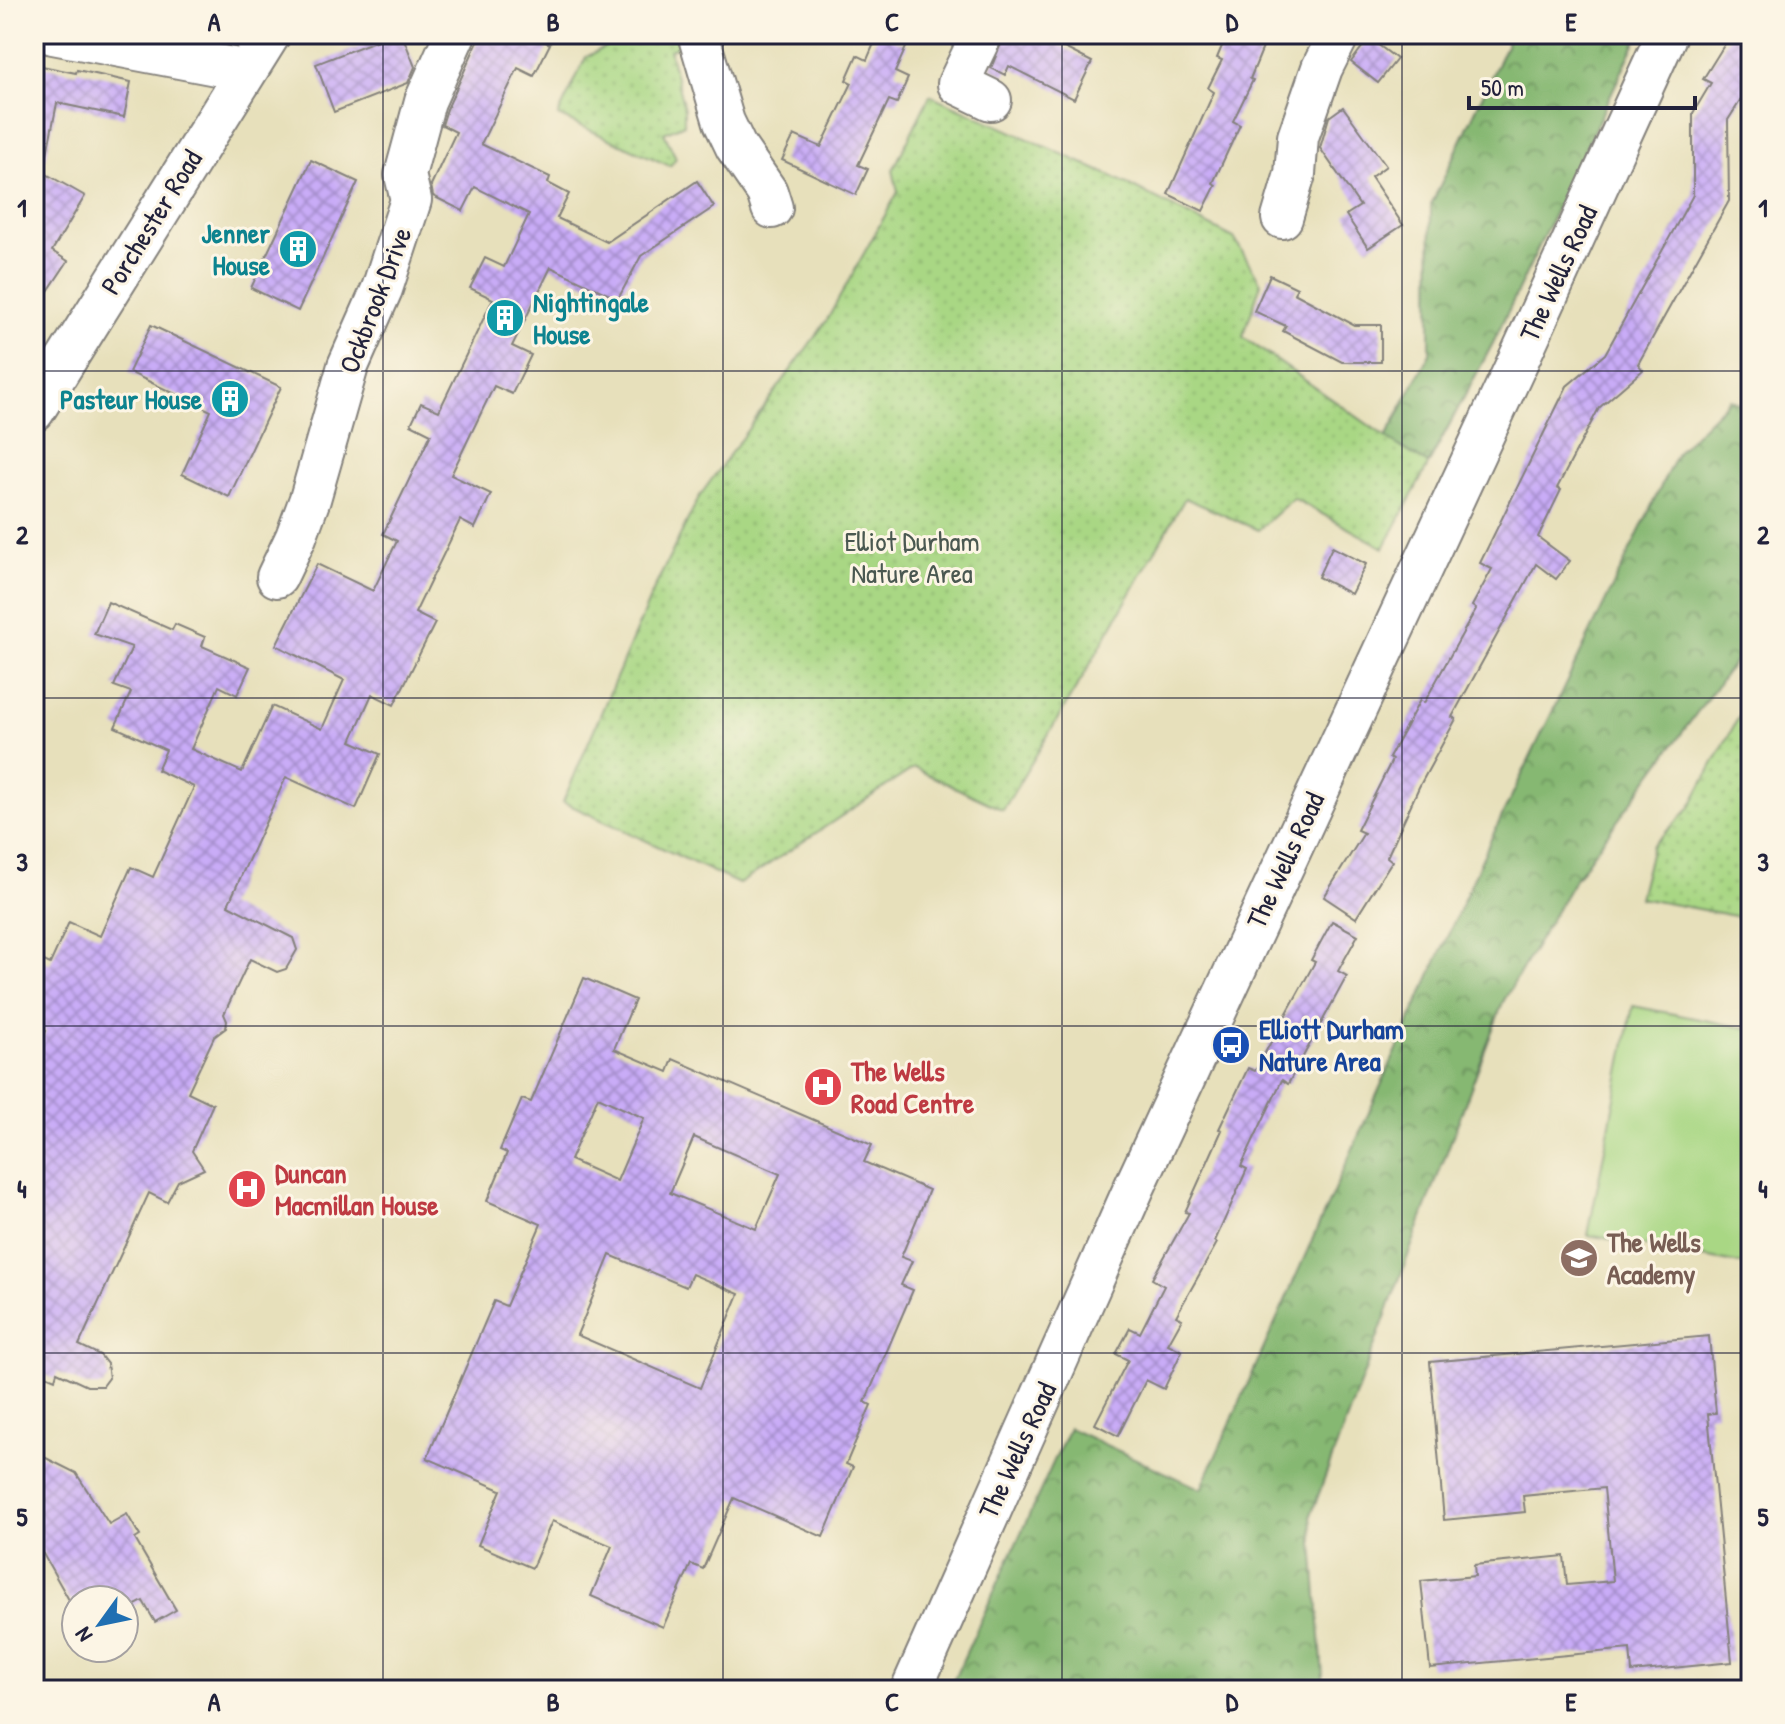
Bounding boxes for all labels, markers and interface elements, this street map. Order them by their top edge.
text: A [208,4,221,39]
text: B [546,4,560,39]
text: C [885,4,899,39]
text: D [1226,4,1239,39]
text: E [1565,4,1577,39]
scale bar [1469,60,1695,110]
text: 50 m [1481,71,1524,103]
street label: Porchester Road [91,142,211,302]
text: 1 [17,190,27,225]
text: 1 [1758,190,1768,225]
street label: The Wells Road [1510,199,1606,347]
place label: Jenner House [201,214,271,284]
street label: Ockbrook Drive [330,221,420,379]
building icon: Jenner House [277,228,319,270]
place label: Nightingale House [533,283,650,353]
building icon: Nightingale House [484,297,526,339]
building icon: Pasteur House [209,378,251,420]
place label: Pasteur House [60,380,203,418]
text: 2 [16,517,29,552]
text: 2 [1757,517,1770,552]
park label: Elliot Durham Nature Area [844,522,980,592]
street label: The Wells Road [1237,786,1333,934]
text: 3 [16,844,28,879]
text: 3 [1757,844,1769,879]
place label: Elliott Durham Nature Area [1259,1010,1404,1080]
bus stop icon: Elliott Durham Nature Area [1210,1024,1252,1066]
place label: The Wells Road Centre [850,1052,975,1122]
hospital icon: The Wells Road Centre [802,1066,844,1108]
place label: Duncan Macmillan House [275,1154,439,1224]
hospital icon: Duncan Macmillan House [226,1168,268,1210]
text: 4 [17,1171,27,1206]
text: 4 [1758,1171,1768,1206]
place label: The Wells Academy [1606,1223,1701,1294]
school or university icon: The Wells Academy [1558,1237,1600,1279]
street label: The Wells Road [969,1376,1065,1524]
text: 5 [17,1499,28,1534]
text: 5 [1758,1499,1769,1534]
north arrow [60,1584,140,1664]
text: N [67,1622,99,1648]
text: A [208,1684,221,1719]
text: B [546,1684,560,1719]
text: C [885,1684,899,1719]
text: D [1226,1684,1239,1719]
text: E [1565,1684,1577,1719]

